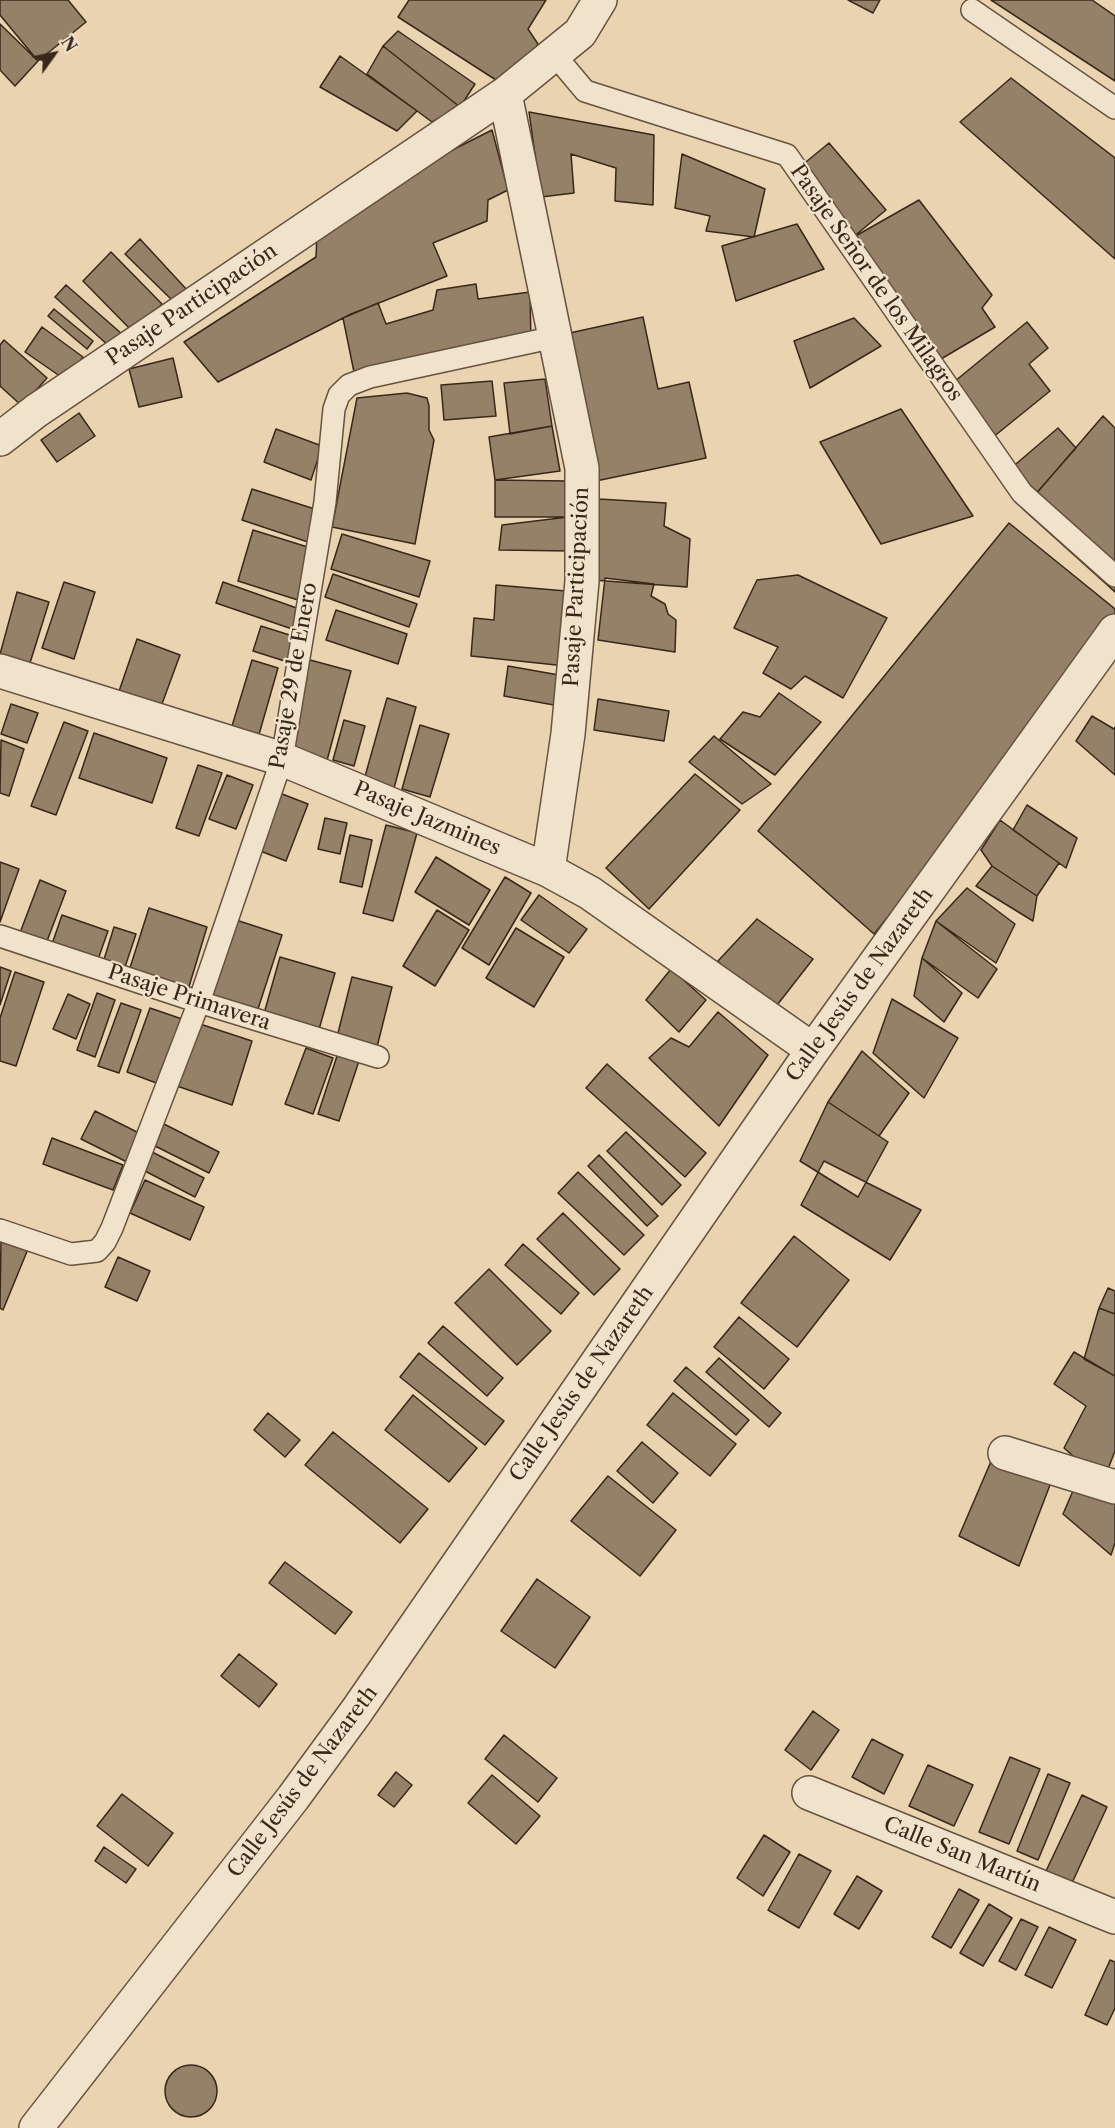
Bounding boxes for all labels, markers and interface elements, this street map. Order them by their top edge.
north arrow [24,24,84,84]
text: N [57,33,81,55]
street label: Pasaje Señor de los Milagros [784,160,968,406]
street label: Pasaje Participación [102,239,282,371]
street label: Pasaje Participación [559,486,595,688]
street label: Pasaje 29 de Enero [265,581,323,771]
street label: Pasaje Jazmines [350,777,504,861]
street label: Calle Jesús de Nazareth [781,883,939,1087]
street label: Pasaje Primavera [104,960,274,1036]
street label: Calle Jesús de Nazareth [505,1281,659,1487]
street label: Calle Jesús de Nazareth [223,1681,383,1883]
street label: Calle San Martín [880,1812,1044,1898]

